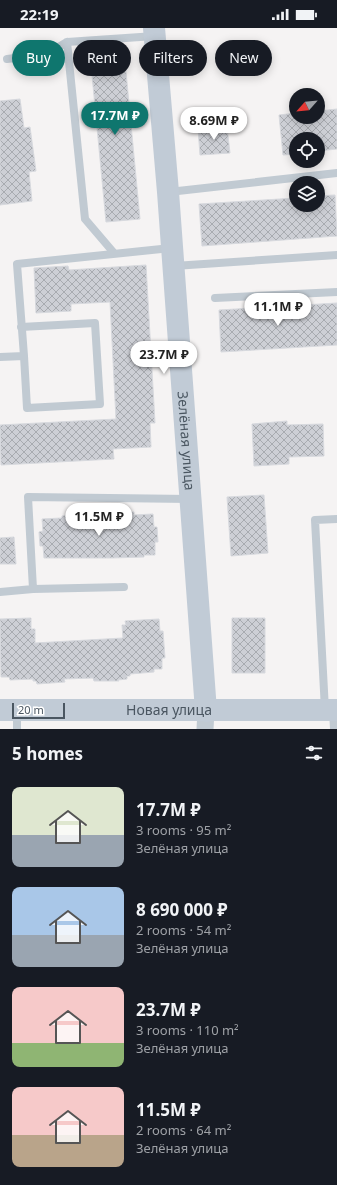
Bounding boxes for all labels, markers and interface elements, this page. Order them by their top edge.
text: 22:19 [20,4,59,24]
chip: Buy [12,40,65,76]
chip: Rent [73,40,131,76]
chip: Filters [139,40,207,76]
chip: New [215,40,272,76]
north arrow [289,88,325,124]
map controls [289,88,325,212]
pin: 17.7M ₽ [78,102,152,136]
text: 17.7M ₽ [90,106,140,124]
pin: 8.69M ₽ [177,107,251,141]
text: 8.69M ₽ [189,111,239,129]
button: locate [289,132,325,168]
button: layers [289,176,325,212]
pin: 11.1M ₽ [241,293,315,327]
text: 11.1M ₽ [253,297,303,315]
pin: 23.7M ₽ [127,341,201,375]
text: 23.7M ₽ [139,345,189,363]
street label: Зелёная улица [174,390,200,491]
pin: 11.5M ₽ [62,503,136,537]
text: 11.5M ₽ [74,507,124,525]
street label: Новая улица [126,700,212,719]
scale bar [12,701,65,720]
text: 20 m [18,702,44,717]
text: 5 homes [12,742,83,765]
icon: filters [303,742,325,764]
text: 17.7M ₽ [136,798,201,821]
icon: home [44,803,92,851]
text: 3 rooms · 95 m² [136,821,231,839]
text: Зелёная улица [136,839,228,857]
text: 8 690 000 ₽ [136,898,228,921]
icon: home [44,903,92,951]
text: 2 rooms · 54 m² [136,921,231,939]
text: Зелёная улица [136,939,228,957]
text: 23.7M ₽ [136,998,201,1021]
icon: home [44,1003,92,1051]
text: 3 rooms · 110 m² [136,1021,239,1039]
text: Зелёная улица [136,1039,228,1057]
text: 11.5M ₽ [136,1098,201,1121]
icon: home [44,1103,92,1151]
text: 2 rooms · 64 m² [136,1121,231,1139]
text: Зелёная улица [136,1139,228,1157]

